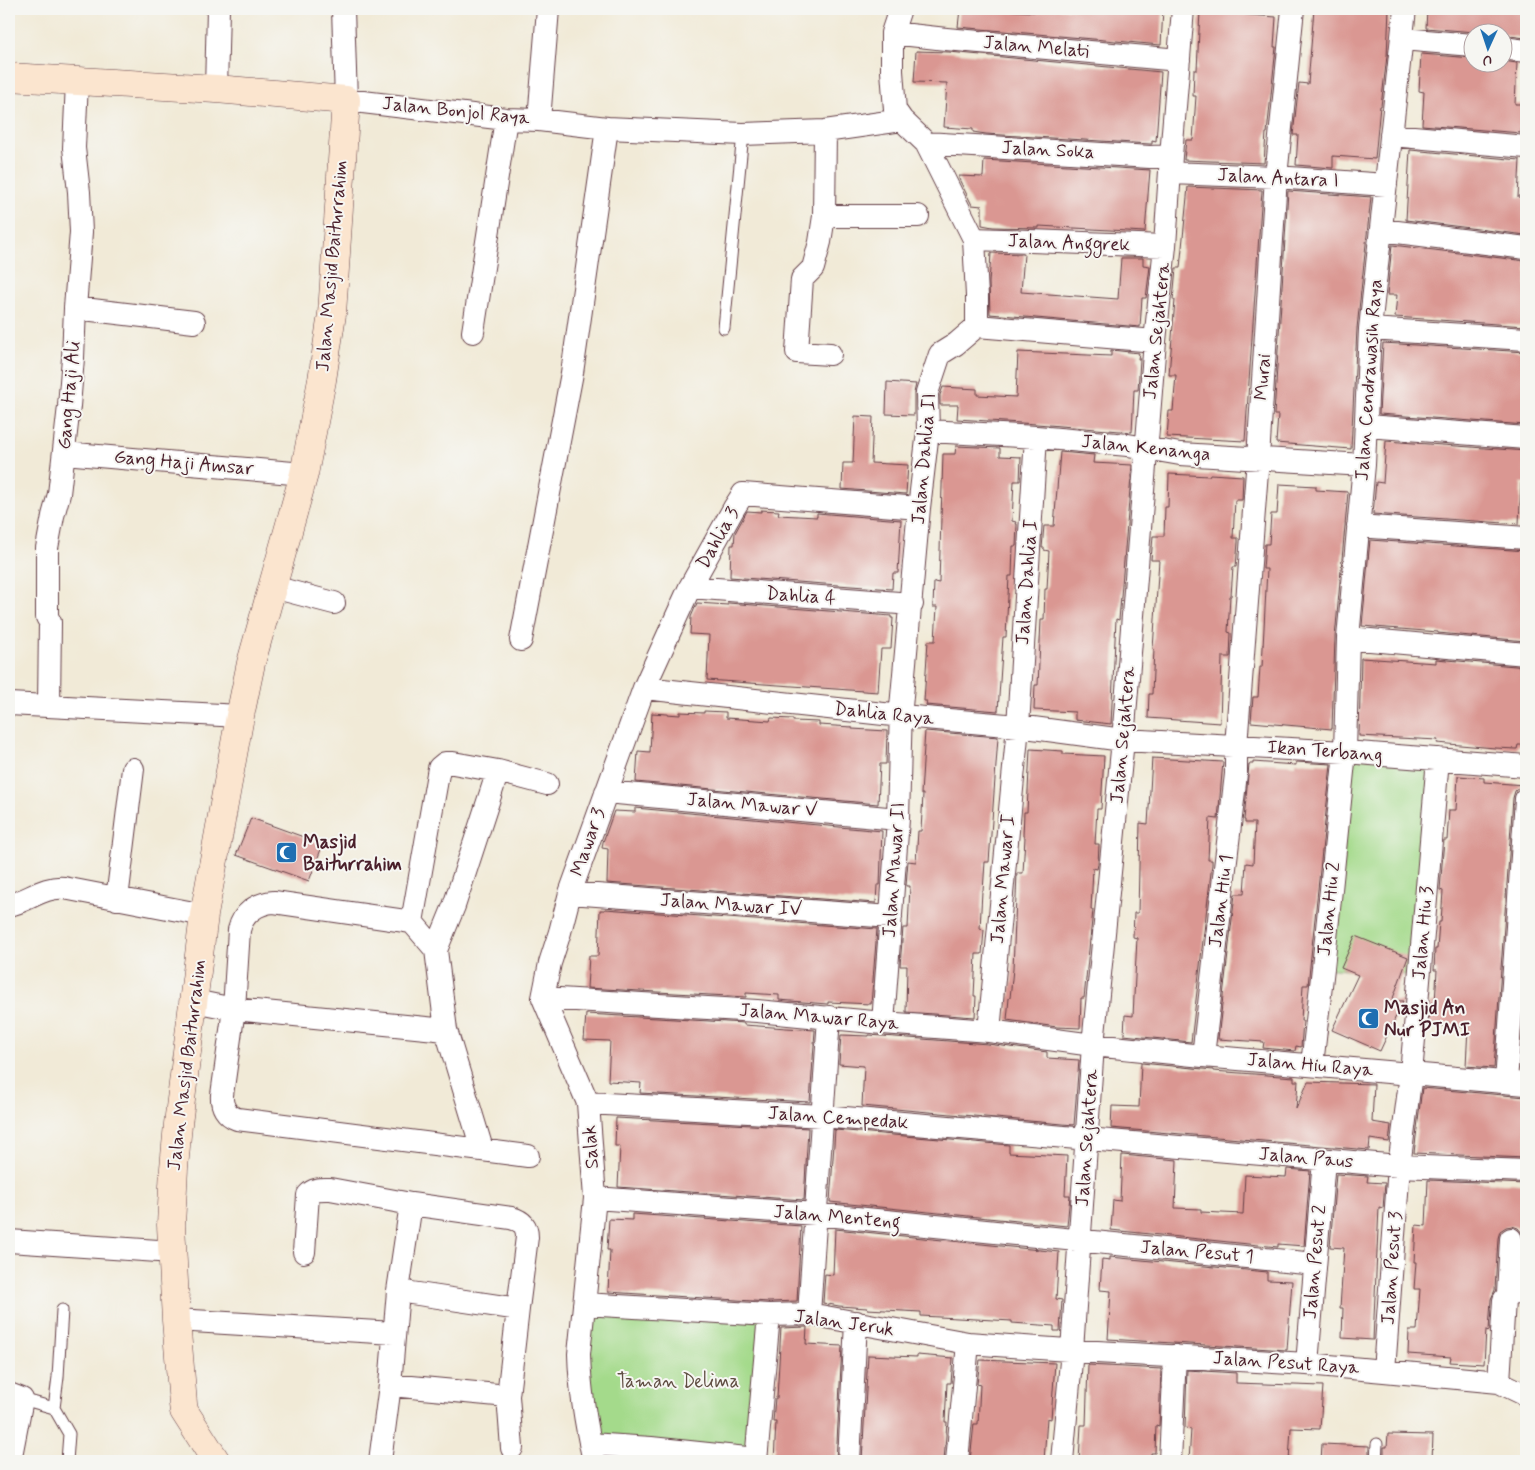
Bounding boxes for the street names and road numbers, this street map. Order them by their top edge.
street label: Jalan Melati [982,30,1090,64]
street label: Jalan Bonjol Raya [381,91,532,132]
street label: Jalan Soka [1001,135,1095,165]
street label: Jalan Masjid Baiturrahim [310,159,355,373]
street label: Jalan Antara I [1217,162,1339,194]
street label: Jalan Anggrek [1007,228,1131,261]
street label: Jalan Sejahtera [1137,261,1178,401]
street label: Jalan Cendrawasih Raya [1349,278,1389,482]
street label: Gang Haji Ali [52,340,88,451]
street label: Murai [1249,353,1277,401]
street label: Jalan Dahlia II [906,392,942,526]
street label: Jalan Kenanga [1080,429,1212,468]
street label: Gang Haji Amsar [113,444,255,484]
street label: Dahlia 3 [691,502,745,574]
street label: Jalan Dahlia I [1010,518,1044,646]
street label: Dahlia 4 [765,581,837,611]
street label: Jalan Sejahtera [1105,665,1143,805]
street label: Dahlia Raya [833,696,936,732]
street label: Ikan Terbang [1267,735,1383,768]
street label: Jalan Mawar V [686,787,818,823]
street label: Jalan Mawar II [877,802,911,938]
street label: Mawar 3 [565,804,611,879]
street label: Jalan Mawar I [985,813,1021,945]
street label: Jalan Hiu 1 [1203,853,1239,949]
street label: Jalan Hiu 2 [1312,861,1346,957]
street label: Jalan Hiu 3 [1406,885,1440,981]
street label: Jalan Mawar IV [659,888,803,922]
street label: Jalan Masjid Baiturrahim [162,958,213,1172]
street label: Jalan Mawar Raya [738,998,901,1036]
street label: Jalan Hiu Raya [1246,1047,1375,1083]
street label: Jalan Sejahtera [1070,1068,1105,1208]
street label: Jalan Cempedak [767,1101,909,1135]
street label: Salak [577,1124,605,1170]
street label: Jalan Paus [1258,1141,1354,1175]
street label: Jalan Menteng [772,1199,902,1238]
street label: Jalan Pesut 2 [1298,1204,1332,1320]
street label: Jalan Pesut 3 [1376,1210,1408,1326]
street label: Jalan Pesut 1 [1139,1235,1255,1269]
street label: Jalan Jeruk [792,1304,896,1342]
street label: Jalan Pesut Raya [1212,1345,1361,1381]

